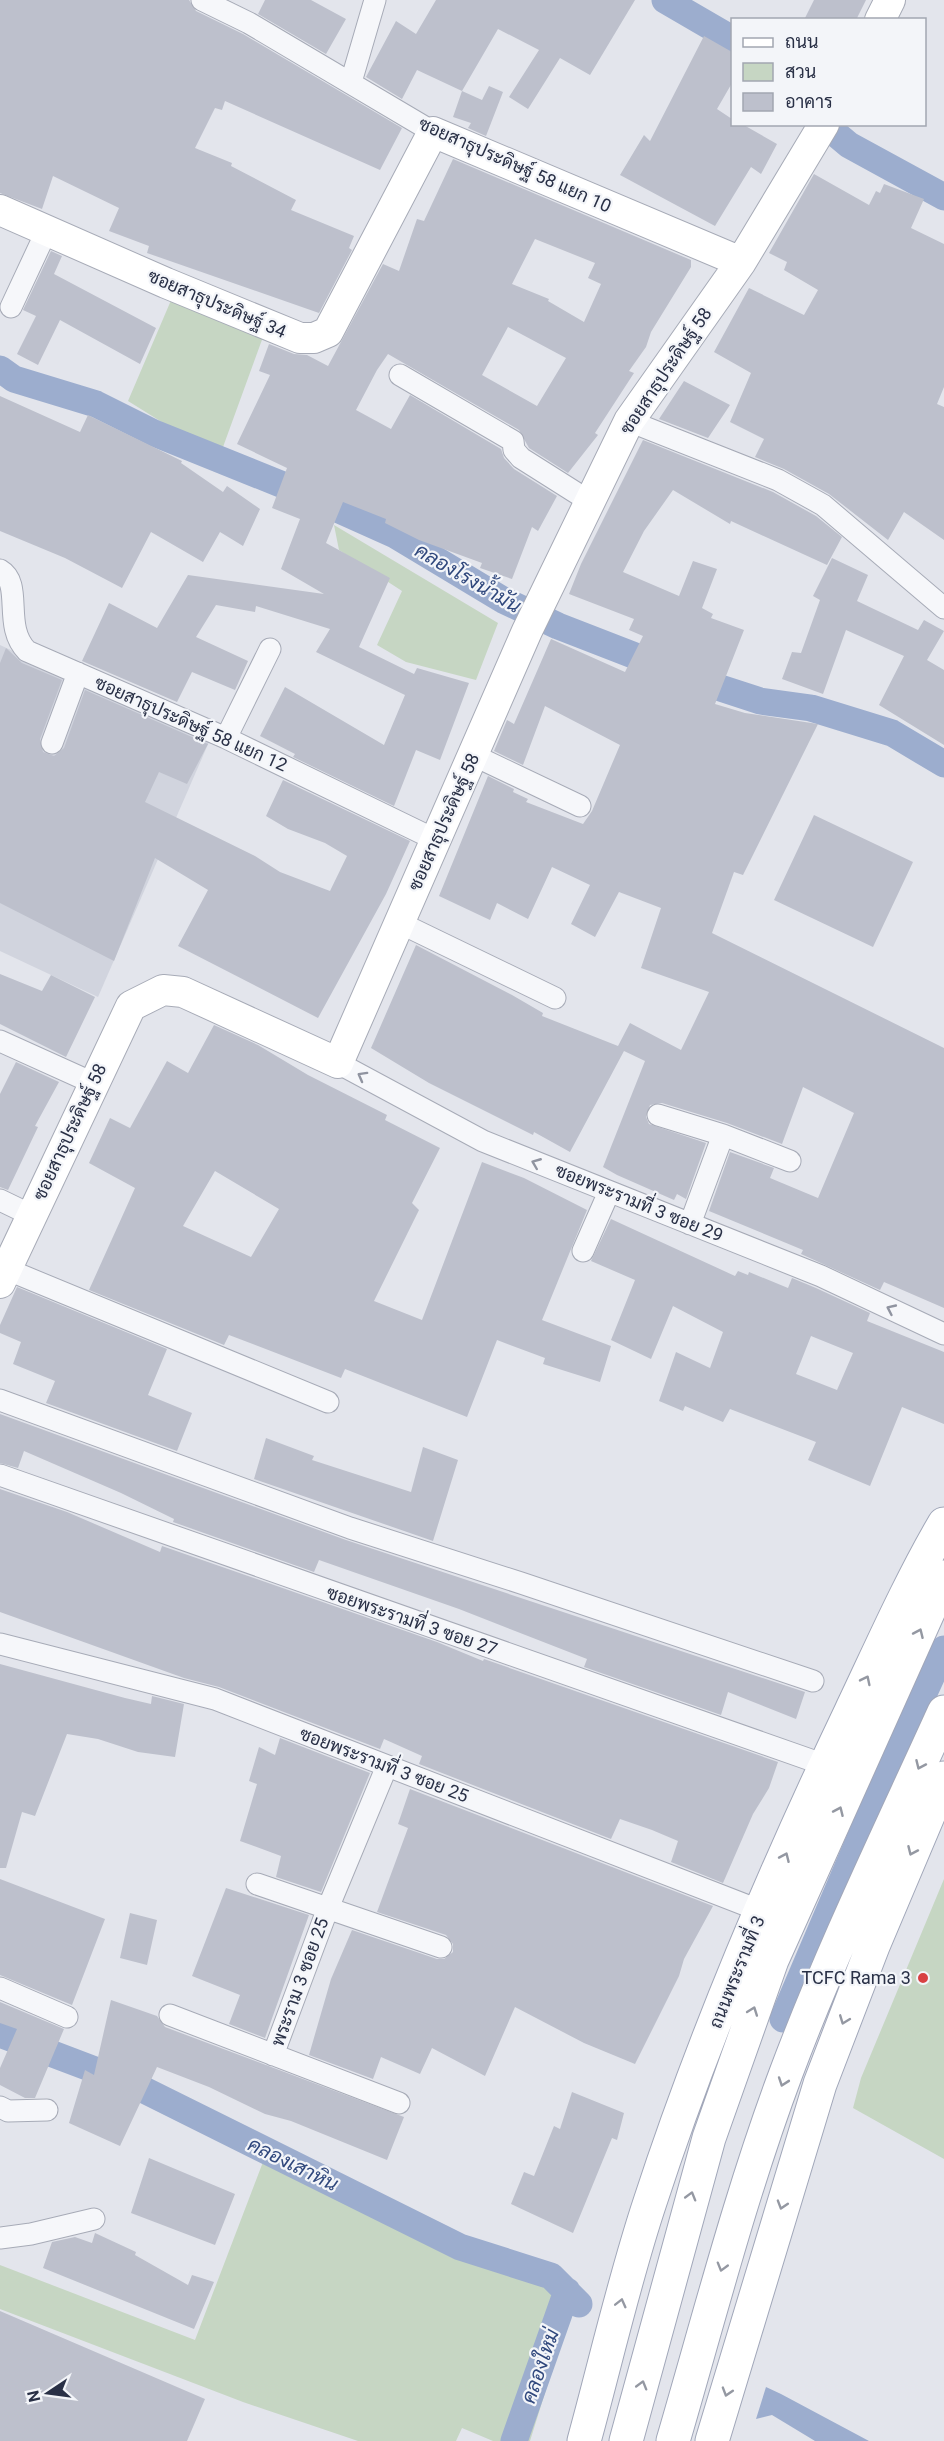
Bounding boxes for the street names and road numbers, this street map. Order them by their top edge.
street label: ซอยสาธุประดิษฐ์ 58 แยก 10 [415,111,616,218]
street label: ซอยสาธุประดิษฐ์ 34 [144,263,290,344]
street label: ซอยสาธุประดิษฐ์ 58 [614,302,717,439]
street label: ซอยสาธุประดิษฐ์ 58 แยก 12 [91,670,292,777]
street label: ซอยสาธุประดิษฐ์ 58 [402,749,485,895]
street label: ซอยสาธุประดิษฐ์ 58 [27,1059,112,1204]
street label: ซอยพระรามที่ 3 ซอย 29 [552,1155,728,1246]
street label: ซอยพระรามที่ 3 ซอย 27 [324,1577,502,1660]
street label: ซอยพระรามที่ 3 ซอย 25 [297,1718,473,1806]
street label: ถนนพระรามที่ 3 [700,1911,769,2031]
street label: พระราม 3 ซอย 25 [266,1915,333,2049]

